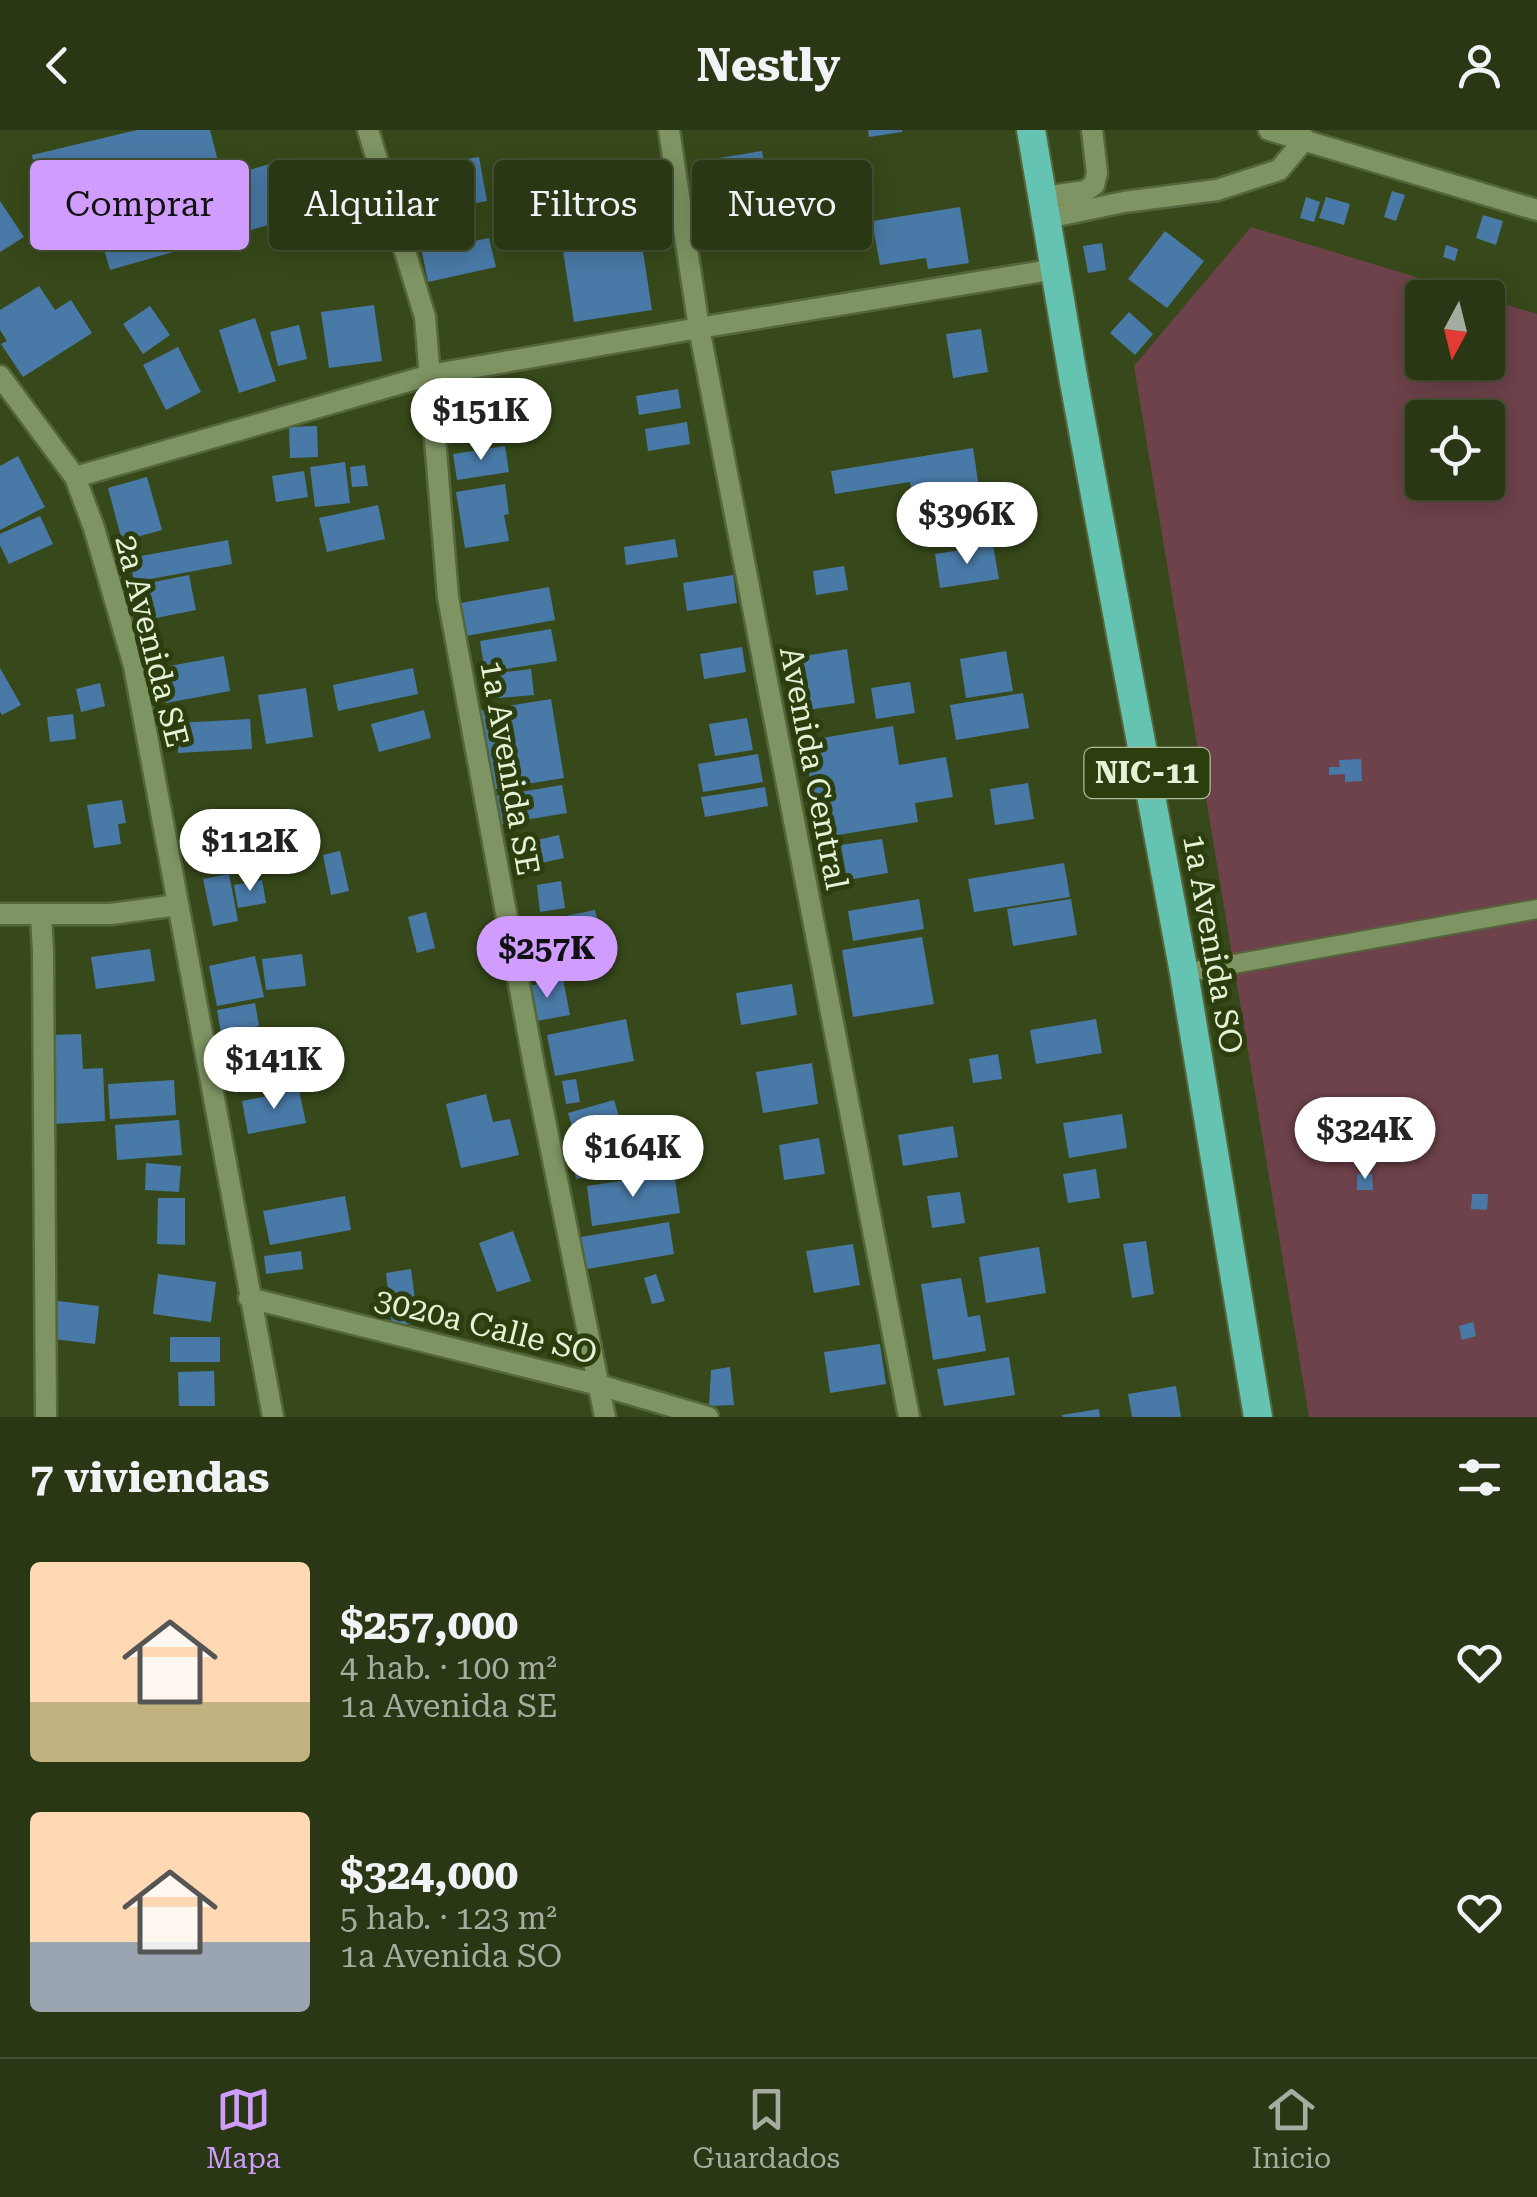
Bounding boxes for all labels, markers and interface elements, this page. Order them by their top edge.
icon: back [30,38,85,93]
icon: person [1452,38,1507,93]
text: Nestly [697,39,840,92]
chip: Comprar [30,160,249,250]
chip: Alquilar [269,160,474,250]
chip: Filtros [494,160,672,250]
chip: Nuevo [692,160,872,250]
north arrow [1405,280,1505,380]
map controls [1405,280,1505,500]
pin: $151K [411,378,551,463]
text: $151K [433,391,529,429]
button: locate [1405,400,1505,500]
pin: $396K [897,482,1037,567]
text: $396K [919,495,1015,533]
street label: 2a Avenida SE [107,531,197,751]
street label: Avenida Central [772,643,856,893]
street label: 1a Avenida SE [472,658,548,878]
road number: NIC-11 [1084,748,1210,798]
pin: $112K [180,809,320,894]
text: $112K [202,822,298,860]
street label: 1a Avenida SO [1175,831,1251,1057]
pin: $257K [477,916,617,1001]
text: $257K [499,929,595,967]
pin: $141K [204,1027,344,1112]
text: $141K [226,1040,322,1078]
pin: $324K [1295,1097,1435,1182]
text: $324K [1317,1110,1413,1148]
pin: $164K [563,1115,703,1200]
text: $164K [585,1128,681,1166]
street label: 3020a Calle SO [371,1280,601,1372]
icon: filters [1452,1450,1507,1505]
text: 7 viviendas [30,1453,269,1502]
text: $257,000 [340,1600,518,1649]
icon: home [110,1602,230,1722]
icon: heart [1452,1635,1507,1690]
text: 4 hab. · 100 m² [340,1649,557,1687]
text: 1a Avenida SE [340,1687,557,1725]
text: $324,000 [340,1850,518,1899]
icon: home [110,1852,230,1972]
icon: heart [1452,1885,1507,1940]
text: 5 hab. · 123 m² [340,1899,557,1937]
text: 1a Avenida SO [340,1937,562,1975]
tab: Mapa [206,2082,281,2175]
tab: Guardados [692,2082,840,2175]
tab: Inicio [1252,2082,1331,2175]

